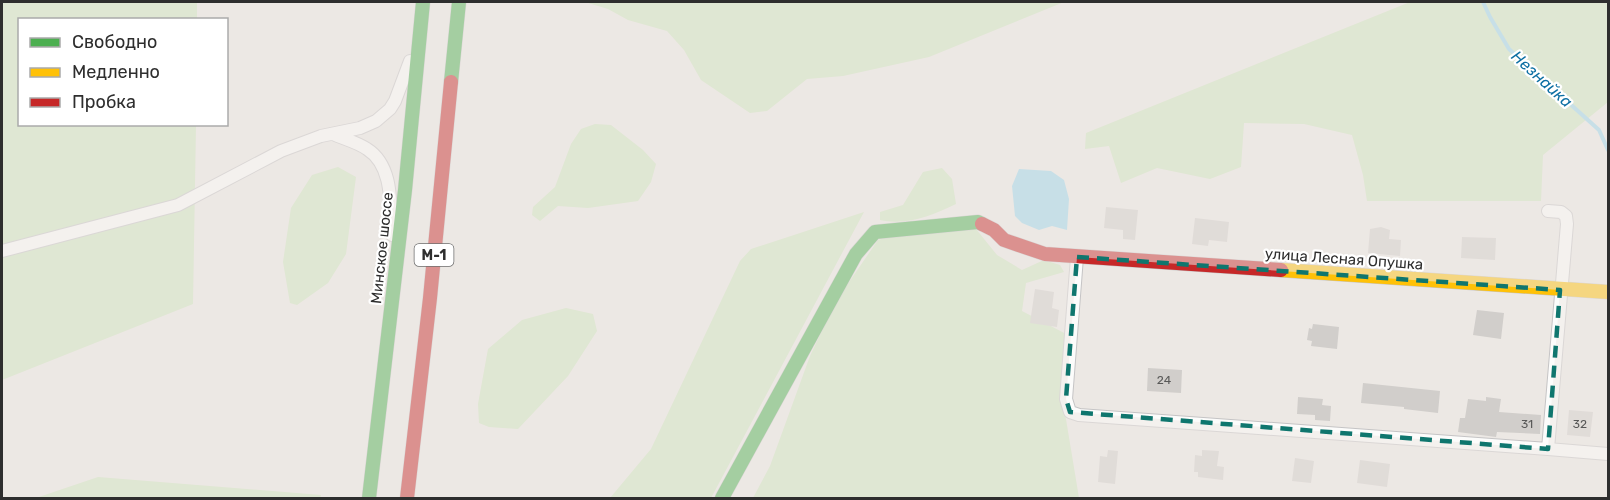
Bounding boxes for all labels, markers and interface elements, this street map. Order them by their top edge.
legend [18,18,228,126]
text: Свободно [72,31,157,53]
water label: Незнайка [1508,47,1576,111]
text: Медленно [72,61,160,83]
text: Пробка [72,91,136,113]
street label: Минское шоссе [367,191,397,305]
road number: М-1 [414,244,454,266]
street label: улица Лесная Опушка [1264,244,1424,274]
house number: 24 [1157,373,1172,387]
house number: 31 [1521,417,1533,431]
house number: 32 [1573,417,1587,431]

